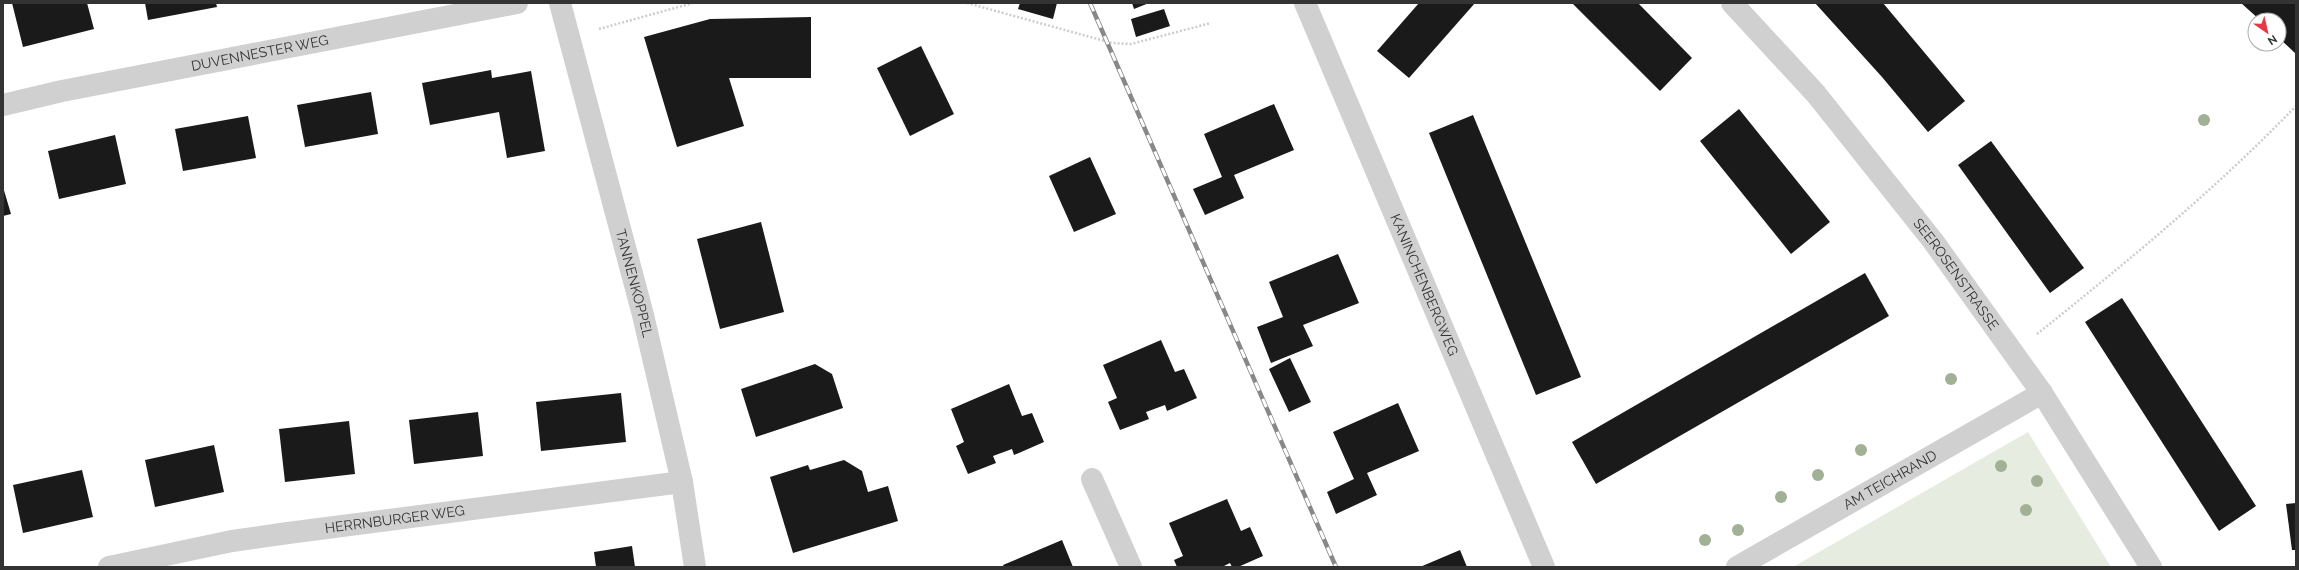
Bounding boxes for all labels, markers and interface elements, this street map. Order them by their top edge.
north arrow [2247,12,2287,52]
street label: DUVENNESTER WEG [190,32,330,74]
text: N [2265,32,2279,48]
street label: KANINCHENBERGWEG [1387,211,1462,358]
street label: SEEROSENSTRASSE [1910,215,2002,333]
street label: TANNENKOPPEL [613,227,656,339]
street label: AM TEICHRAND [1840,447,1939,513]
street label: HERRNBURGER WEG [324,502,466,536]

